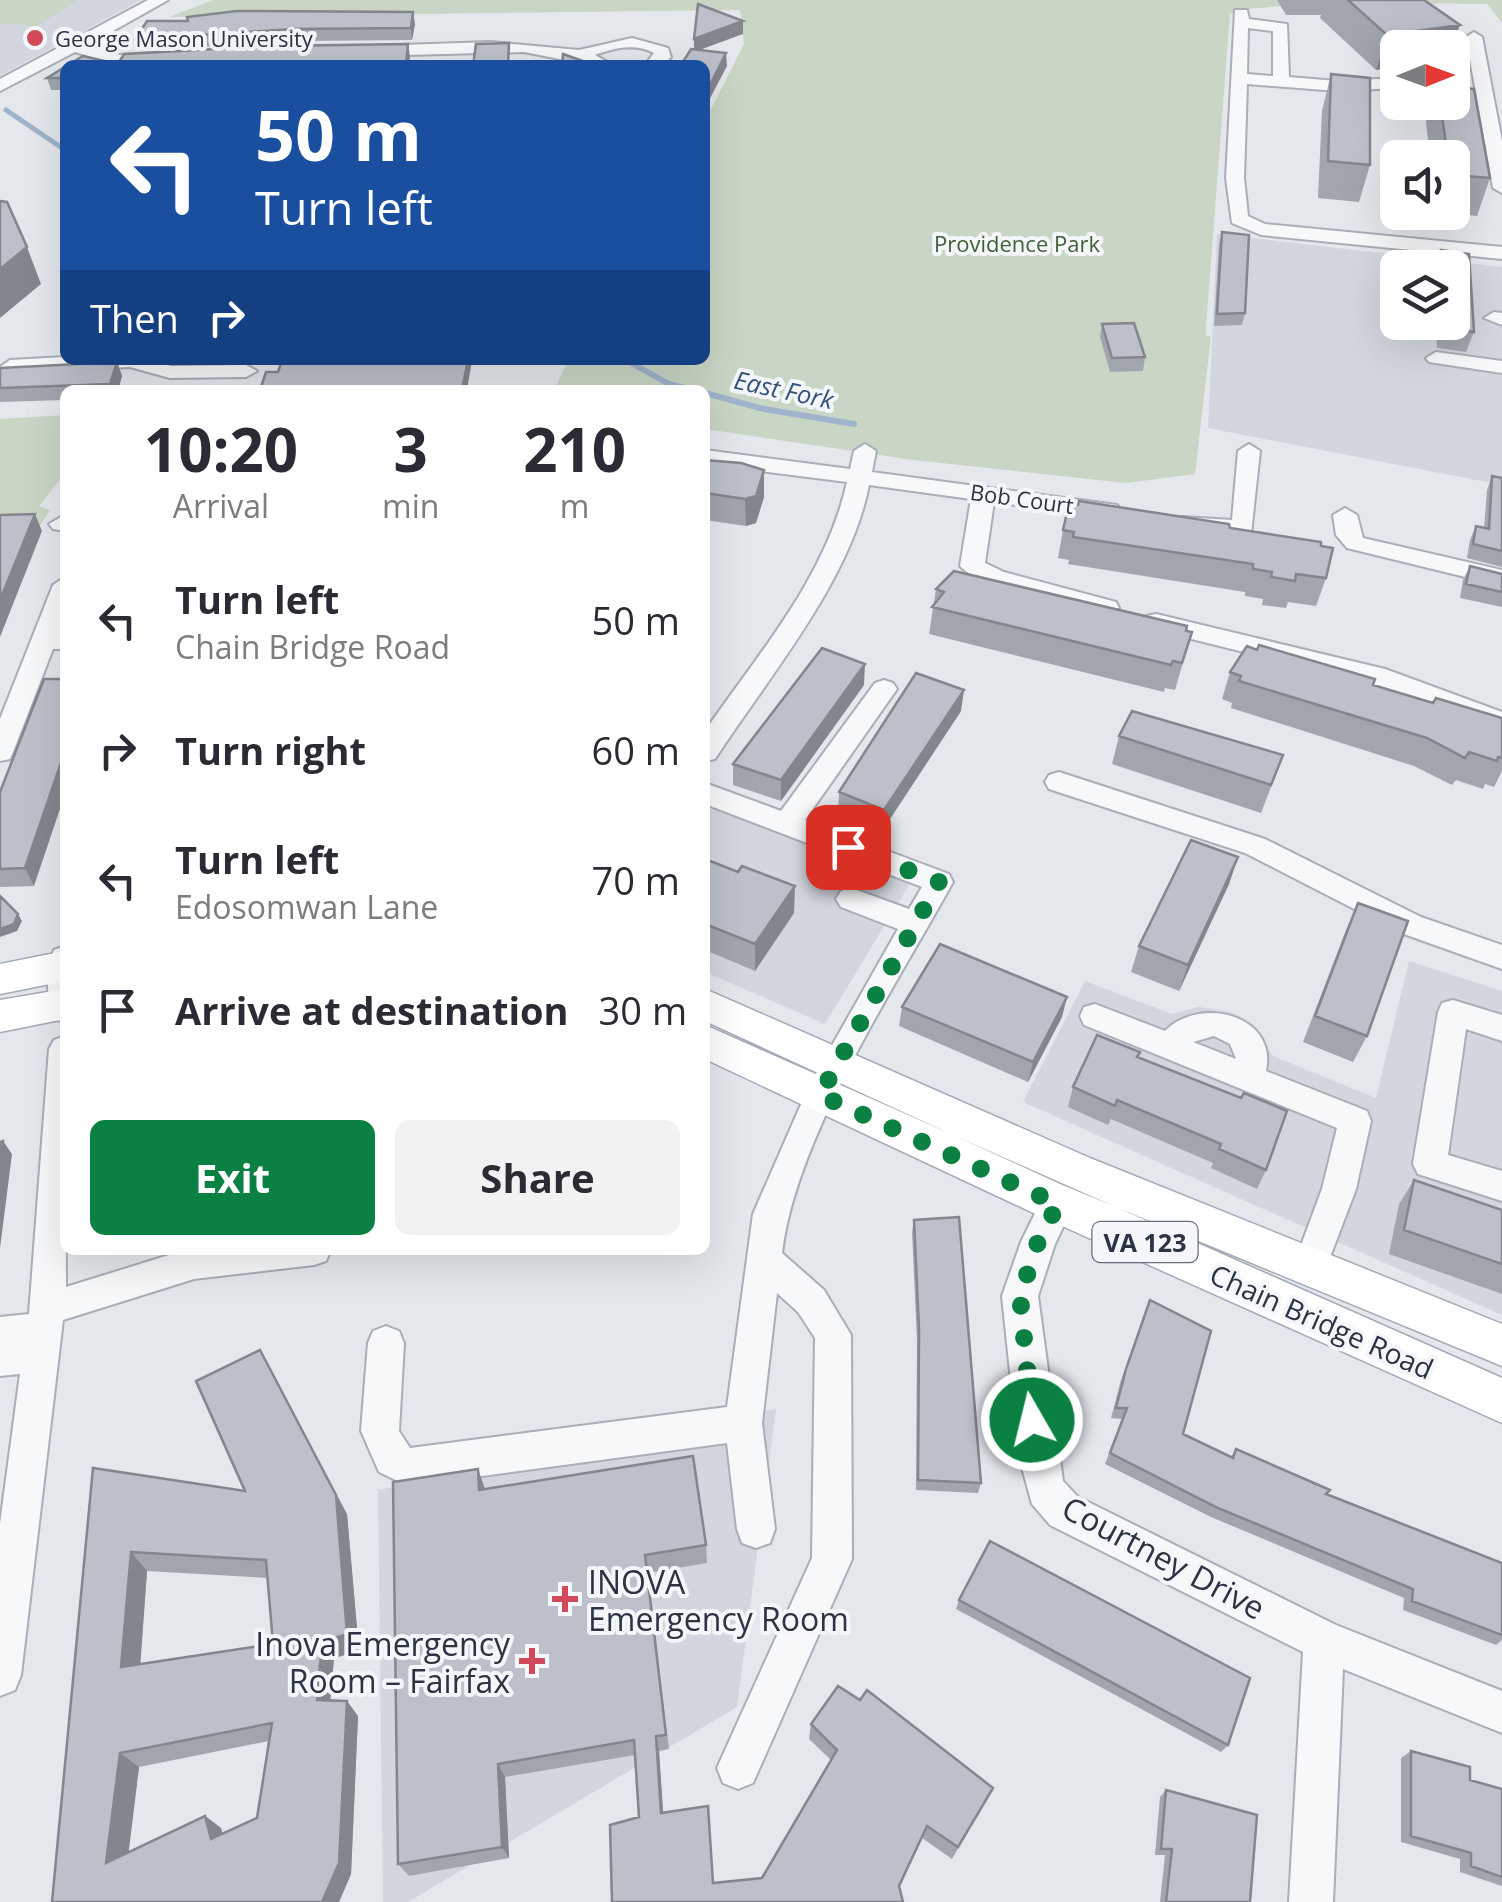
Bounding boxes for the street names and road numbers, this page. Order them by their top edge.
street label: Bob Court [968,476,1076,520]
road number: VA 123 [1092,1222,1198,1262]
street label: Chain Bridge Road [1204,1255,1440,1387]
street label: Courtney Drive [1055,1485,1273,1629]

